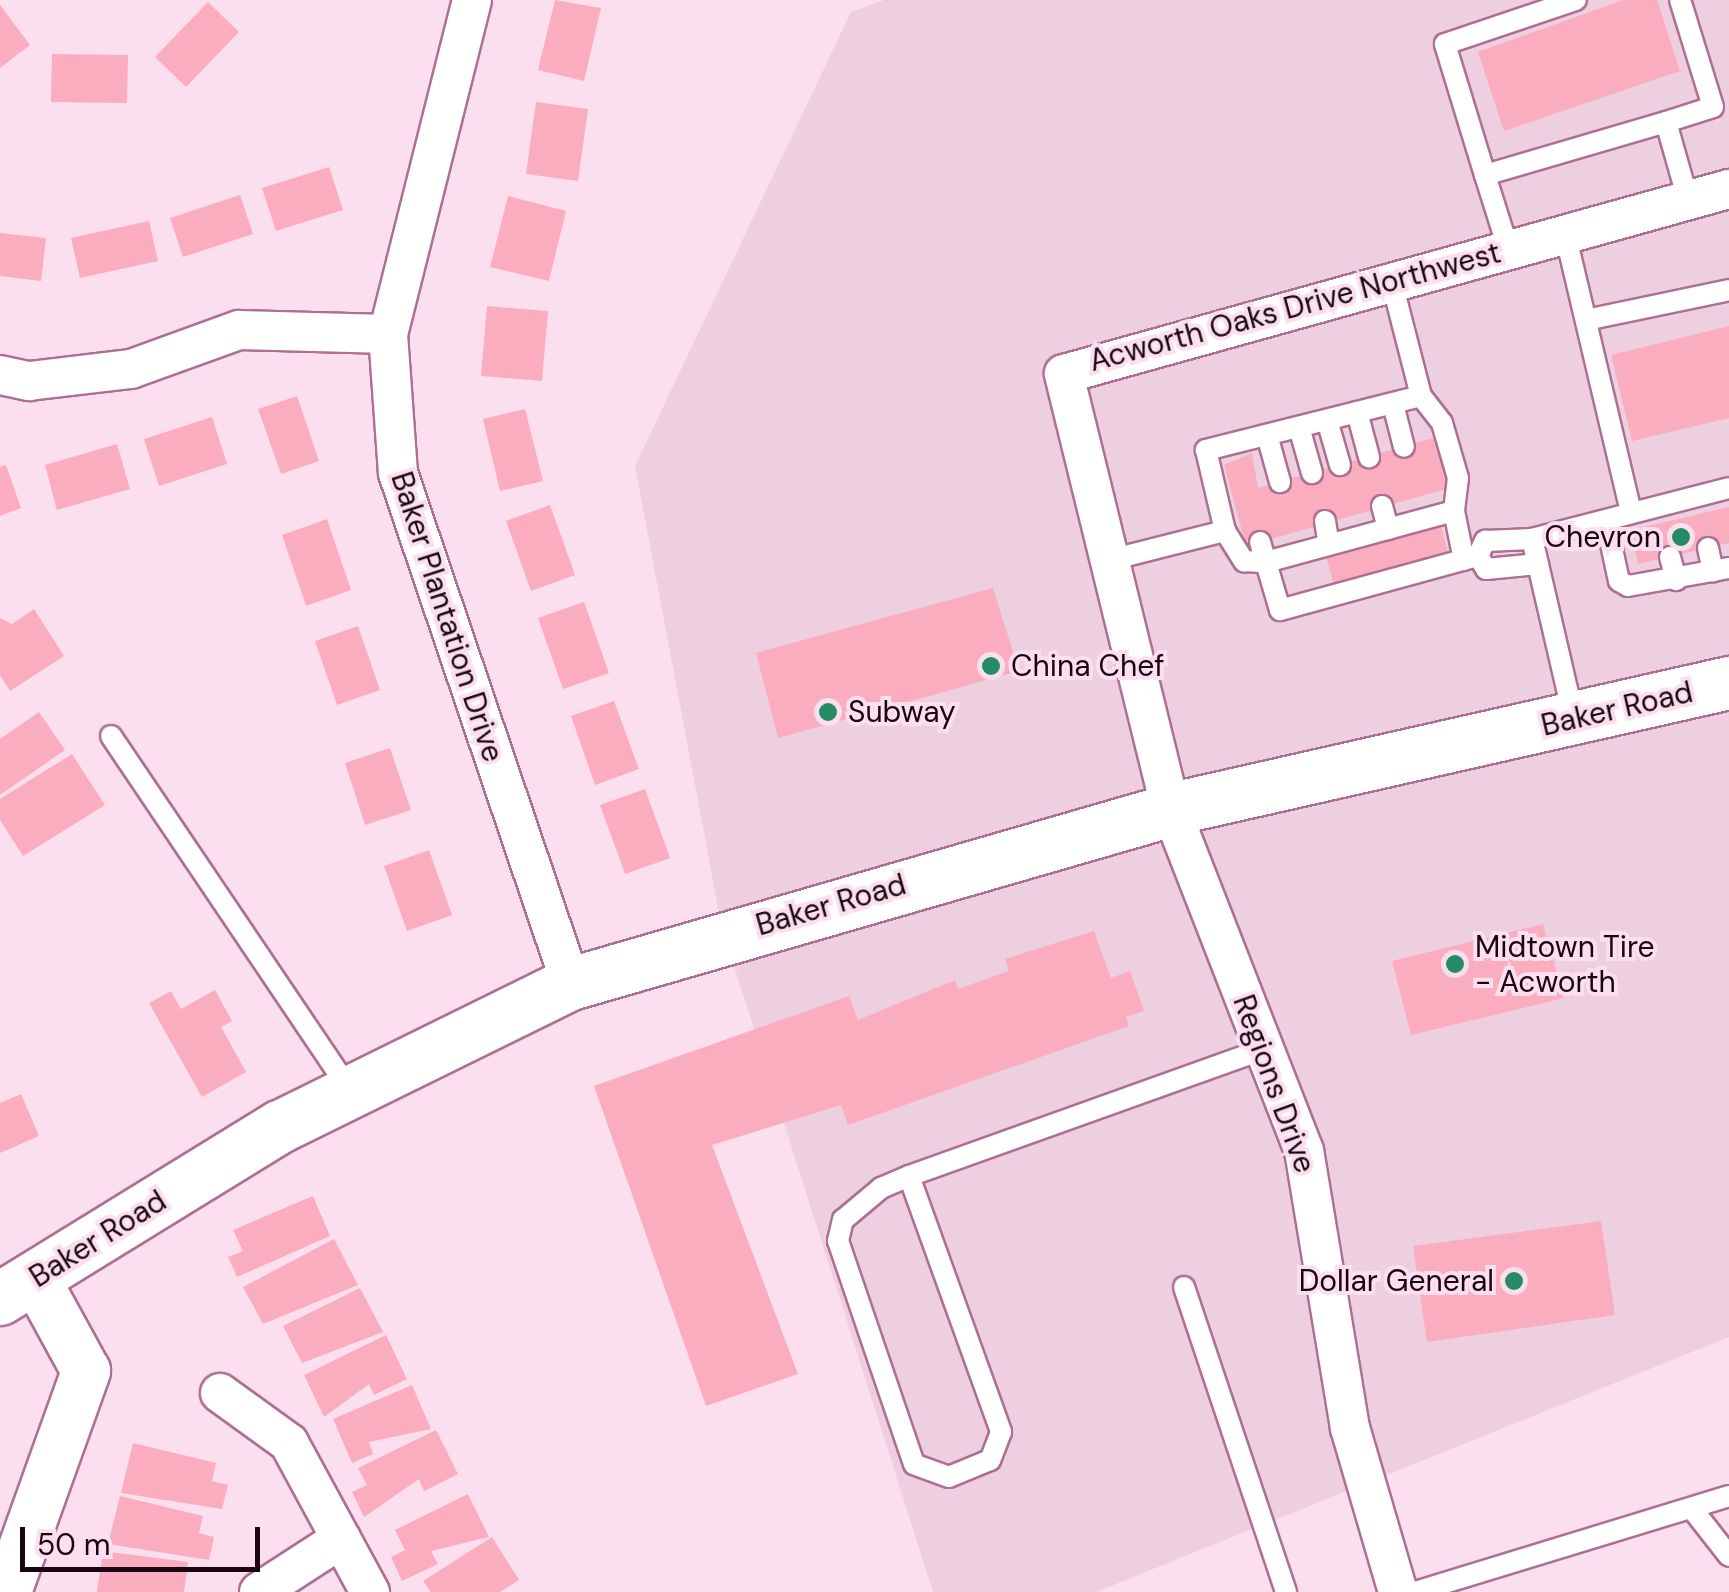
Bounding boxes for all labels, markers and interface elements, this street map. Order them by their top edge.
street label: Acworth Oaks Drive Northwest [1085,235,1505,379]
street label: Baker Plantation Drive [383,467,511,767]
place label: Chevron [1544,519,1661,555]
marker: Chevron [1670,526,1692,548]
place label: China Chef [1011,648,1164,684]
marker: China Chef [980,655,1002,677]
street label: Baker Road [1538,674,1696,744]
place label: Subway [848,694,956,730]
marker: Subway [817,701,839,723]
street label: Baker Road [752,866,910,944]
place label: Midtown Tire - Acworth [1475,929,1654,1000]
marker: Midtown Tire - Acworth [1444,953,1466,975]
street label: Regions Drive [1225,990,1323,1178]
street label: Baker Road [23,1183,173,1295]
place label: Dollar General [1299,1263,1494,1299]
marker: Dollar General [1503,1270,1525,1292]
scale bar [25,1507,265,1569]
text: 50 m [37,1525,111,1564]

